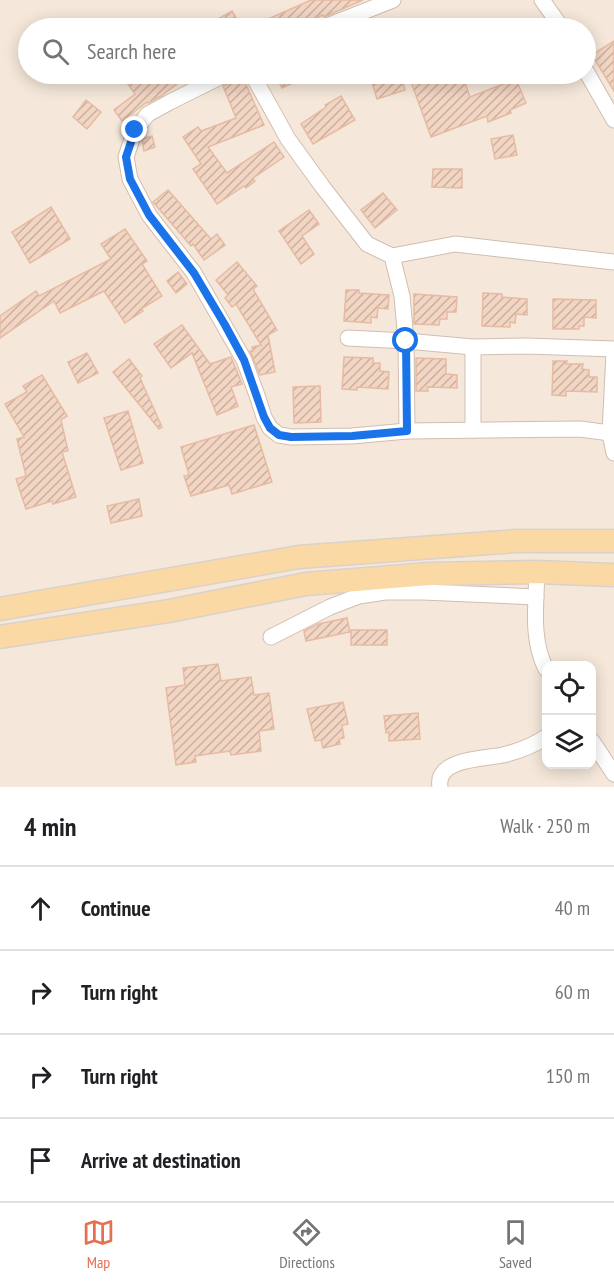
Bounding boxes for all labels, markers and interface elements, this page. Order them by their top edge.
search box [18,18,596,84]
icon: search [39,35,72,68]
text: Search here [87,37,176,65]
route end [121,116,147,142]
route start [392,327,418,353]
map controls [542,661,596,769]
button: locate [542,661,596,715]
button: layers [542,715,596,769]
text: 4 min [24,810,77,843]
text: Walk · 250 m [500,813,590,839]
icon: ahead [24,892,57,925]
text: Continue [81,894,151,922]
text: 40 m [555,895,590,921]
icon: right [24,976,57,1009]
text: Turn right [81,978,158,1006]
text: 60 m [555,979,590,1005]
icon: right [24,1060,57,1093]
text: Turn right [81,1062,158,1090]
text: 150 m [546,1063,590,1089]
icon: arrive [24,1144,57,1177]
text: Arrive at destination [81,1146,241,1174]
tab: Map [82,1216,115,1272]
tab: Directions [279,1216,335,1272]
tab: Saved [499,1216,532,1272]

